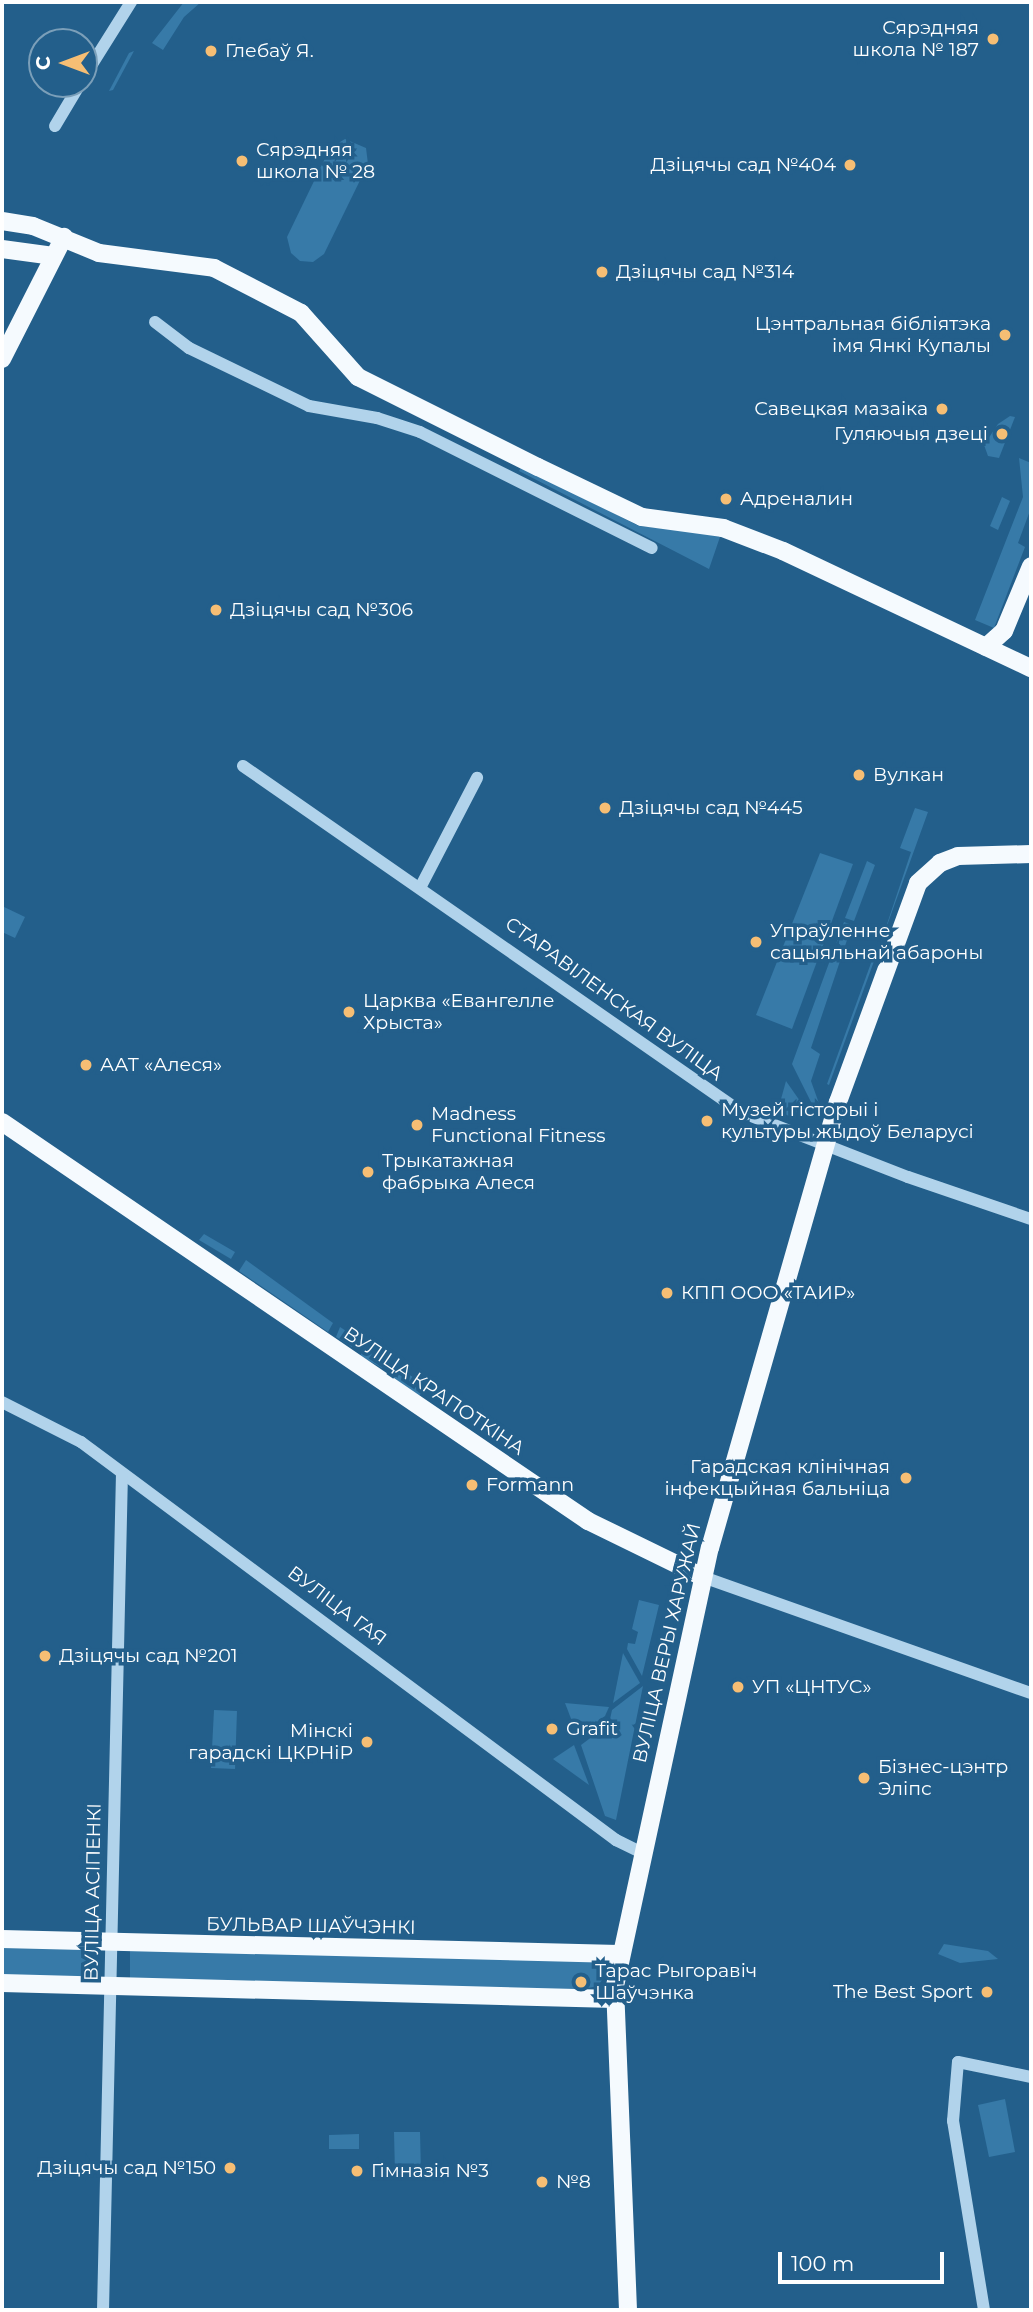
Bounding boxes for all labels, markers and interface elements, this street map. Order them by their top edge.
place label: Сярэдняя школа № 187 [853,17,979,61]
north arrow [28,28,98,98]
marker: Сярэдняя школа № 187 [985,31,1001,47]
place label: Глебаў Я. [225,40,314,62]
marker: Глебаў Я. [203,43,219,59]
text: С [32,56,55,70]
place label: Сярэдняя школа № 28 [256,139,375,183]
marker: Сярэдняя школа № 28 [234,153,250,169]
place label: Дзіцячы сад №404 [650,154,836,176]
marker: Дзіцячы сад №404 [842,157,858,173]
place label: Дзіцячы сад №314 [616,261,794,283]
marker: Дзіцячы сад №314 [594,264,610,280]
place label: Цэнтральная бібліятэка імя Янкі Купалы [755,313,991,357]
marker: Цэнтральная бібліятэка імя Янкі Купалы [997,327,1013,343]
place label: Савецкая мазаіка [754,398,928,420]
marker: Савецкая мазаіка [934,401,950,417]
place label: Гуляючыя дзеці [834,423,988,445]
marker: Гуляючыя дзеці [994,426,1010,442]
place label: Адреналин [740,488,853,510]
marker: Адреналин [718,491,734,507]
place label: Дзіцячы сад №306 [230,599,413,621]
marker: Дзіцячы сад №306 [208,602,224,618]
place label: Вулкан [873,764,944,786]
marker: Вулкан [851,767,867,783]
place label: Дзіцячы сад №445 [619,797,803,819]
marker: Дзіцячы сад №445 [597,800,613,816]
street label: СТАРАВІЛЕНСКАЯ ВУЛІЦА [501,912,727,1086]
place label: Упраўленне сацыяльнай абароны [770,920,983,964]
marker: Упраўленне сацыяльнай абароны [748,934,764,950]
place label: Царква «Евангелле Хрыста» [363,990,554,1034]
marker: Царква «Евангелле Хрыста» [341,1004,357,1020]
place label: ААТ «Алеся» [100,1054,222,1076]
marker: ААТ «Алеся» [78,1057,94,1073]
place label: Музей гісторыі і культуры жыдоў Беларусі [721,1099,974,1143]
place label: Madness Functional Fitness [431,1103,606,1147]
marker: Музей гісторыі і культуры жыдоў Беларусі [699,1113,715,1129]
marker: Madness Functional Fitness [409,1117,425,1133]
place label: Трыкатажная фабрыка Алеся [382,1150,535,1194]
marker: Трыкатажная фабрыка Алеся [360,1164,376,1180]
place label: КПП ООО «ТАИР» [681,1282,855,1304]
marker: КПП ООО «ТАИР» [659,1285,675,1301]
street label: ВУЛІЦА КРАПОТКІНА [339,1322,529,1460]
place label: Гарадская клінічная інфекцыйная бальніца [665,1456,890,1500]
marker: Гарадская клінічная інфекцыйная бальніца [896,1468,916,1488]
place label: Formann [486,1474,574,1496]
marker: Formann [464,1477,480,1493]
street label: ВУЛІЦА ВЕРЫ ХАРУЖАЙ [628,1521,706,1765]
street label: ВУЛІЦА ГАЯ [283,1561,391,1651]
place label: Дзіцячы сад №201 [59,1645,238,1667]
marker: Дзіцячы сад №201 [37,1648,53,1664]
place label: УП «ЦНТУС» [752,1676,871,1698]
marker: УП «ЦНТУС» [730,1679,746,1695]
place label: Grafit [566,1718,618,1740]
place label: Мінскі гарадскі ЦКРНіР [188,1720,353,1764]
marker: Grafit [544,1721,560,1737]
marker: Мінскі гарадскі ЦКРНіР [359,1734,375,1750]
place label: Бізнес-цэнтр Эліпс [878,1756,1008,1800]
marker: Бізнес-цэнтр Эліпс [856,1770,872,1786]
street label: ВУЛІЦА АСІПЕНКІ [80,1803,106,1981]
street label: БУЛЬВАР ШАЎЧЭНКІ [206,1913,416,1939]
place label: Тарас Рыгоравіч Шаўчэнка [595,1960,757,2004]
marker: Тарас Рыгоравіч Шаўчэнка [573,1974,589,1990]
place label: The Best Sport [833,1981,973,2003]
marker: The Best Sport [979,1984,995,2000]
place label: Дзіцячы сад №150 [37,2157,216,2179]
marker: Дзіцячы сад №150 [222,2160,238,2176]
place label: Гімназія №3 [371,2160,489,2182]
marker: Гімназія №3 [349,2163,365,2179]
place label: №8 [556,2171,591,2193]
marker: №8 [534,2174,550,2190]
scale bar [781,2238,947,2282]
text: 100 m [791,2251,854,2276]

